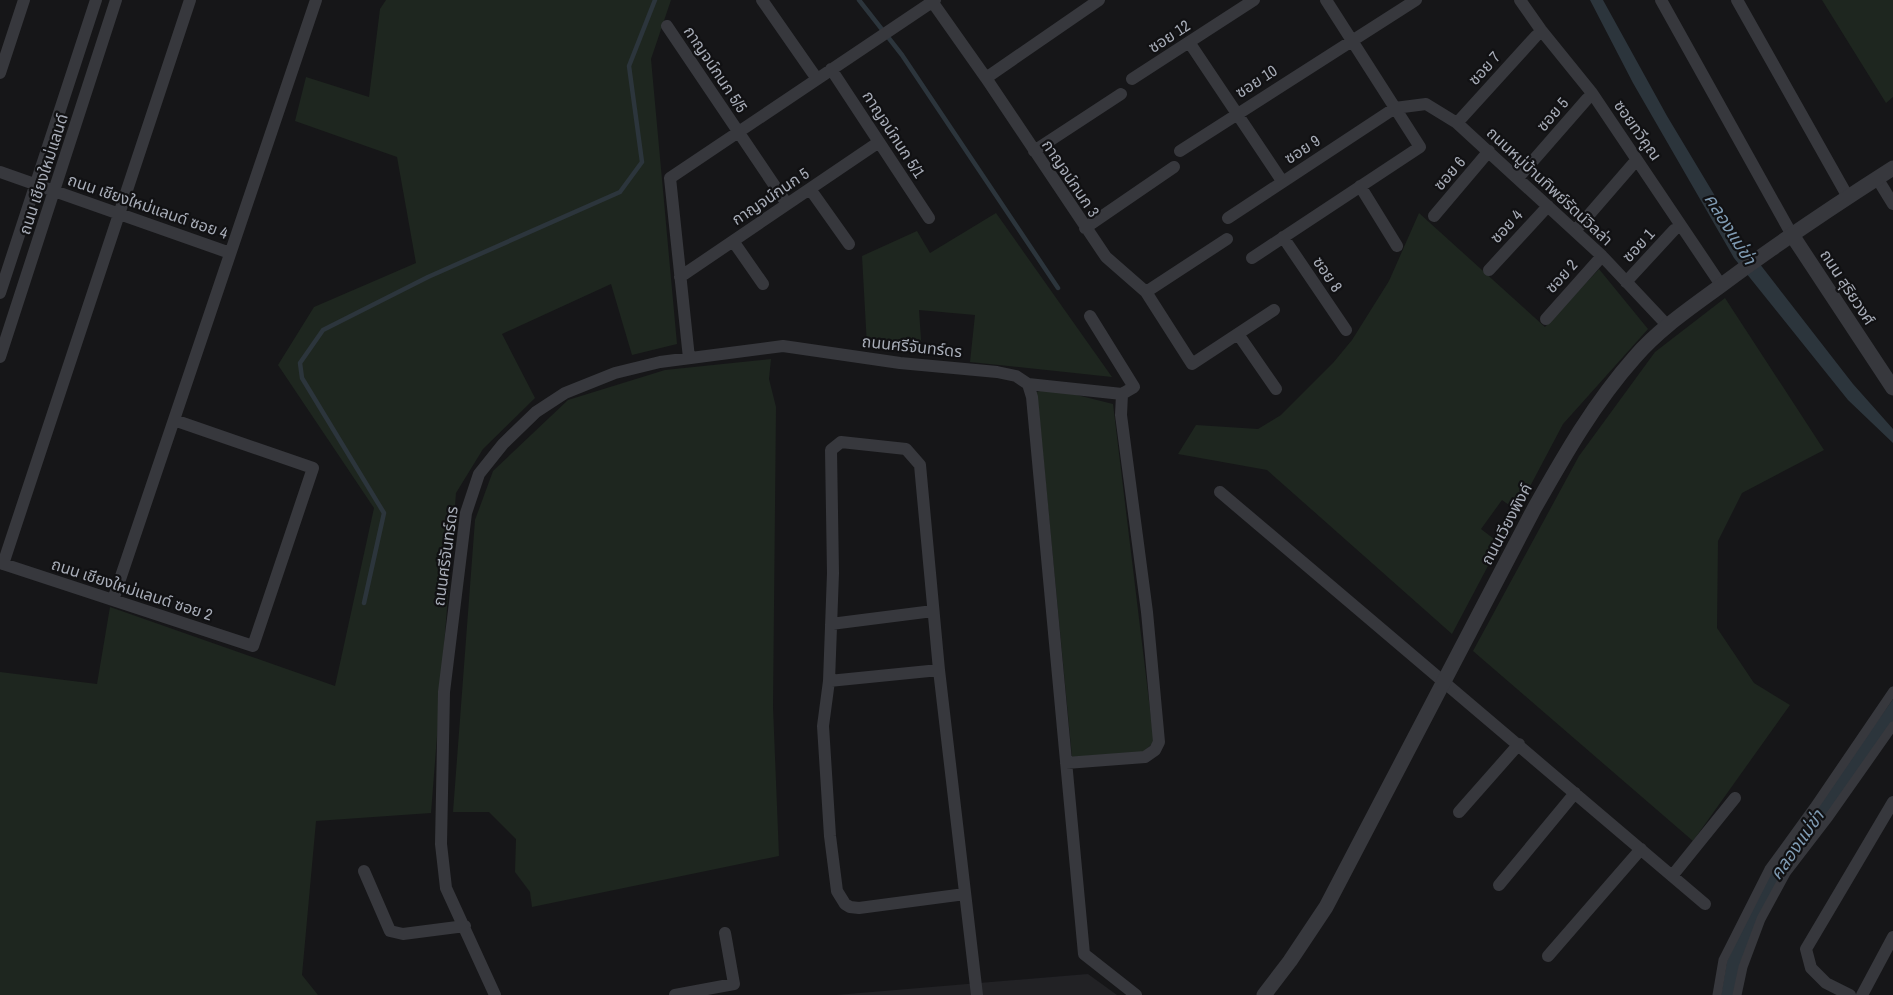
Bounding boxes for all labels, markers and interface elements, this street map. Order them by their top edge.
street label: ซอย 12 [1144,14,1194,58]
street label: กาญจน์กนก 5/5 [679,21,753,117]
street label: ซอย 7 [1463,46,1505,90]
street label: ซอย 10 [1231,59,1281,103]
street label: กาญจน์กนก 5/1 [858,86,931,182]
street label: ซอย 5 [1531,92,1573,136]
street label: ซอยทวีคูณ [1609,95,1667,165]
street label: ถนน เชียงใหม่แลนด์ [13,111,73,237]
street label: ถนนหมู่บ้านทิพย์รัตน์วิลล่า [1482,122,1618,250]
street label: ซอย 9 [1280,129,1324,169]
street label: กาญจน์กนก 3 [1037,135,1105,221]
street label: ซอย 6 [1428,151,1470,195]
street label: กาญจน์กนก 5 [727,162,813,230]
street label: ถนน เชียงใหม่แลนด์ ซอย 4 [65,168,231,244]
water label: คลองแม่ข่า [1699,188,1763,270]
street label: ซอย 4 [1485,204,1527,248]
street label: ซอย 1 [1617,223,1660,267]
street label: ถนน สุริยวงศ์ [1815,245,1881,329]
street label: ซอย 8 [1308,252,1348,296]
street label: ซอย 2 [1540,254,1582,298]
street label: ถนนศรีจันทร์ดร [861,330,963,362]
street label: ถนนเวียงพิงค์ [1475,479,1537,569]
street label: ถนนศรีจันทร์ดร [427,504,463,607]
street label: ถนน เชียงใหม่แลนด์ ซอย 2 [49,553,215,625]
water label: คลองแม่ข่า [1763,804,1830,885]

